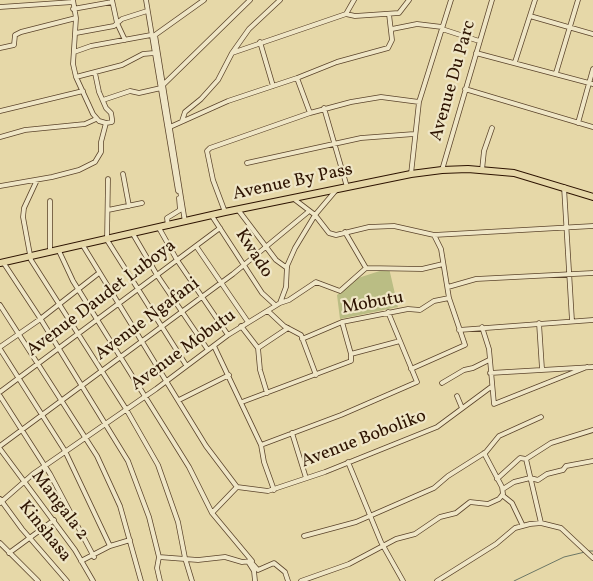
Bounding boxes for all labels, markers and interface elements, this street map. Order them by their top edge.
street label: Avenue Du Parc [426,18,482,144]
street label: Avenue By Pass [231,160,355,206]
street label: Kwado [229,226,277,282]
street label: Avenue Daudet Luboya [23,236,181,362]
street label: Avenue Ngafani [91,274,205,366]
street label: Mobutu [340,288,406,320]
street label: Avenue Mobutu [127,306,241,396]
street label: Avenue Boboliko [298,406,430,474]
street label: Mangala 2 [26,467,92,545]
street label: Kinshasa [13,497,75,567]

